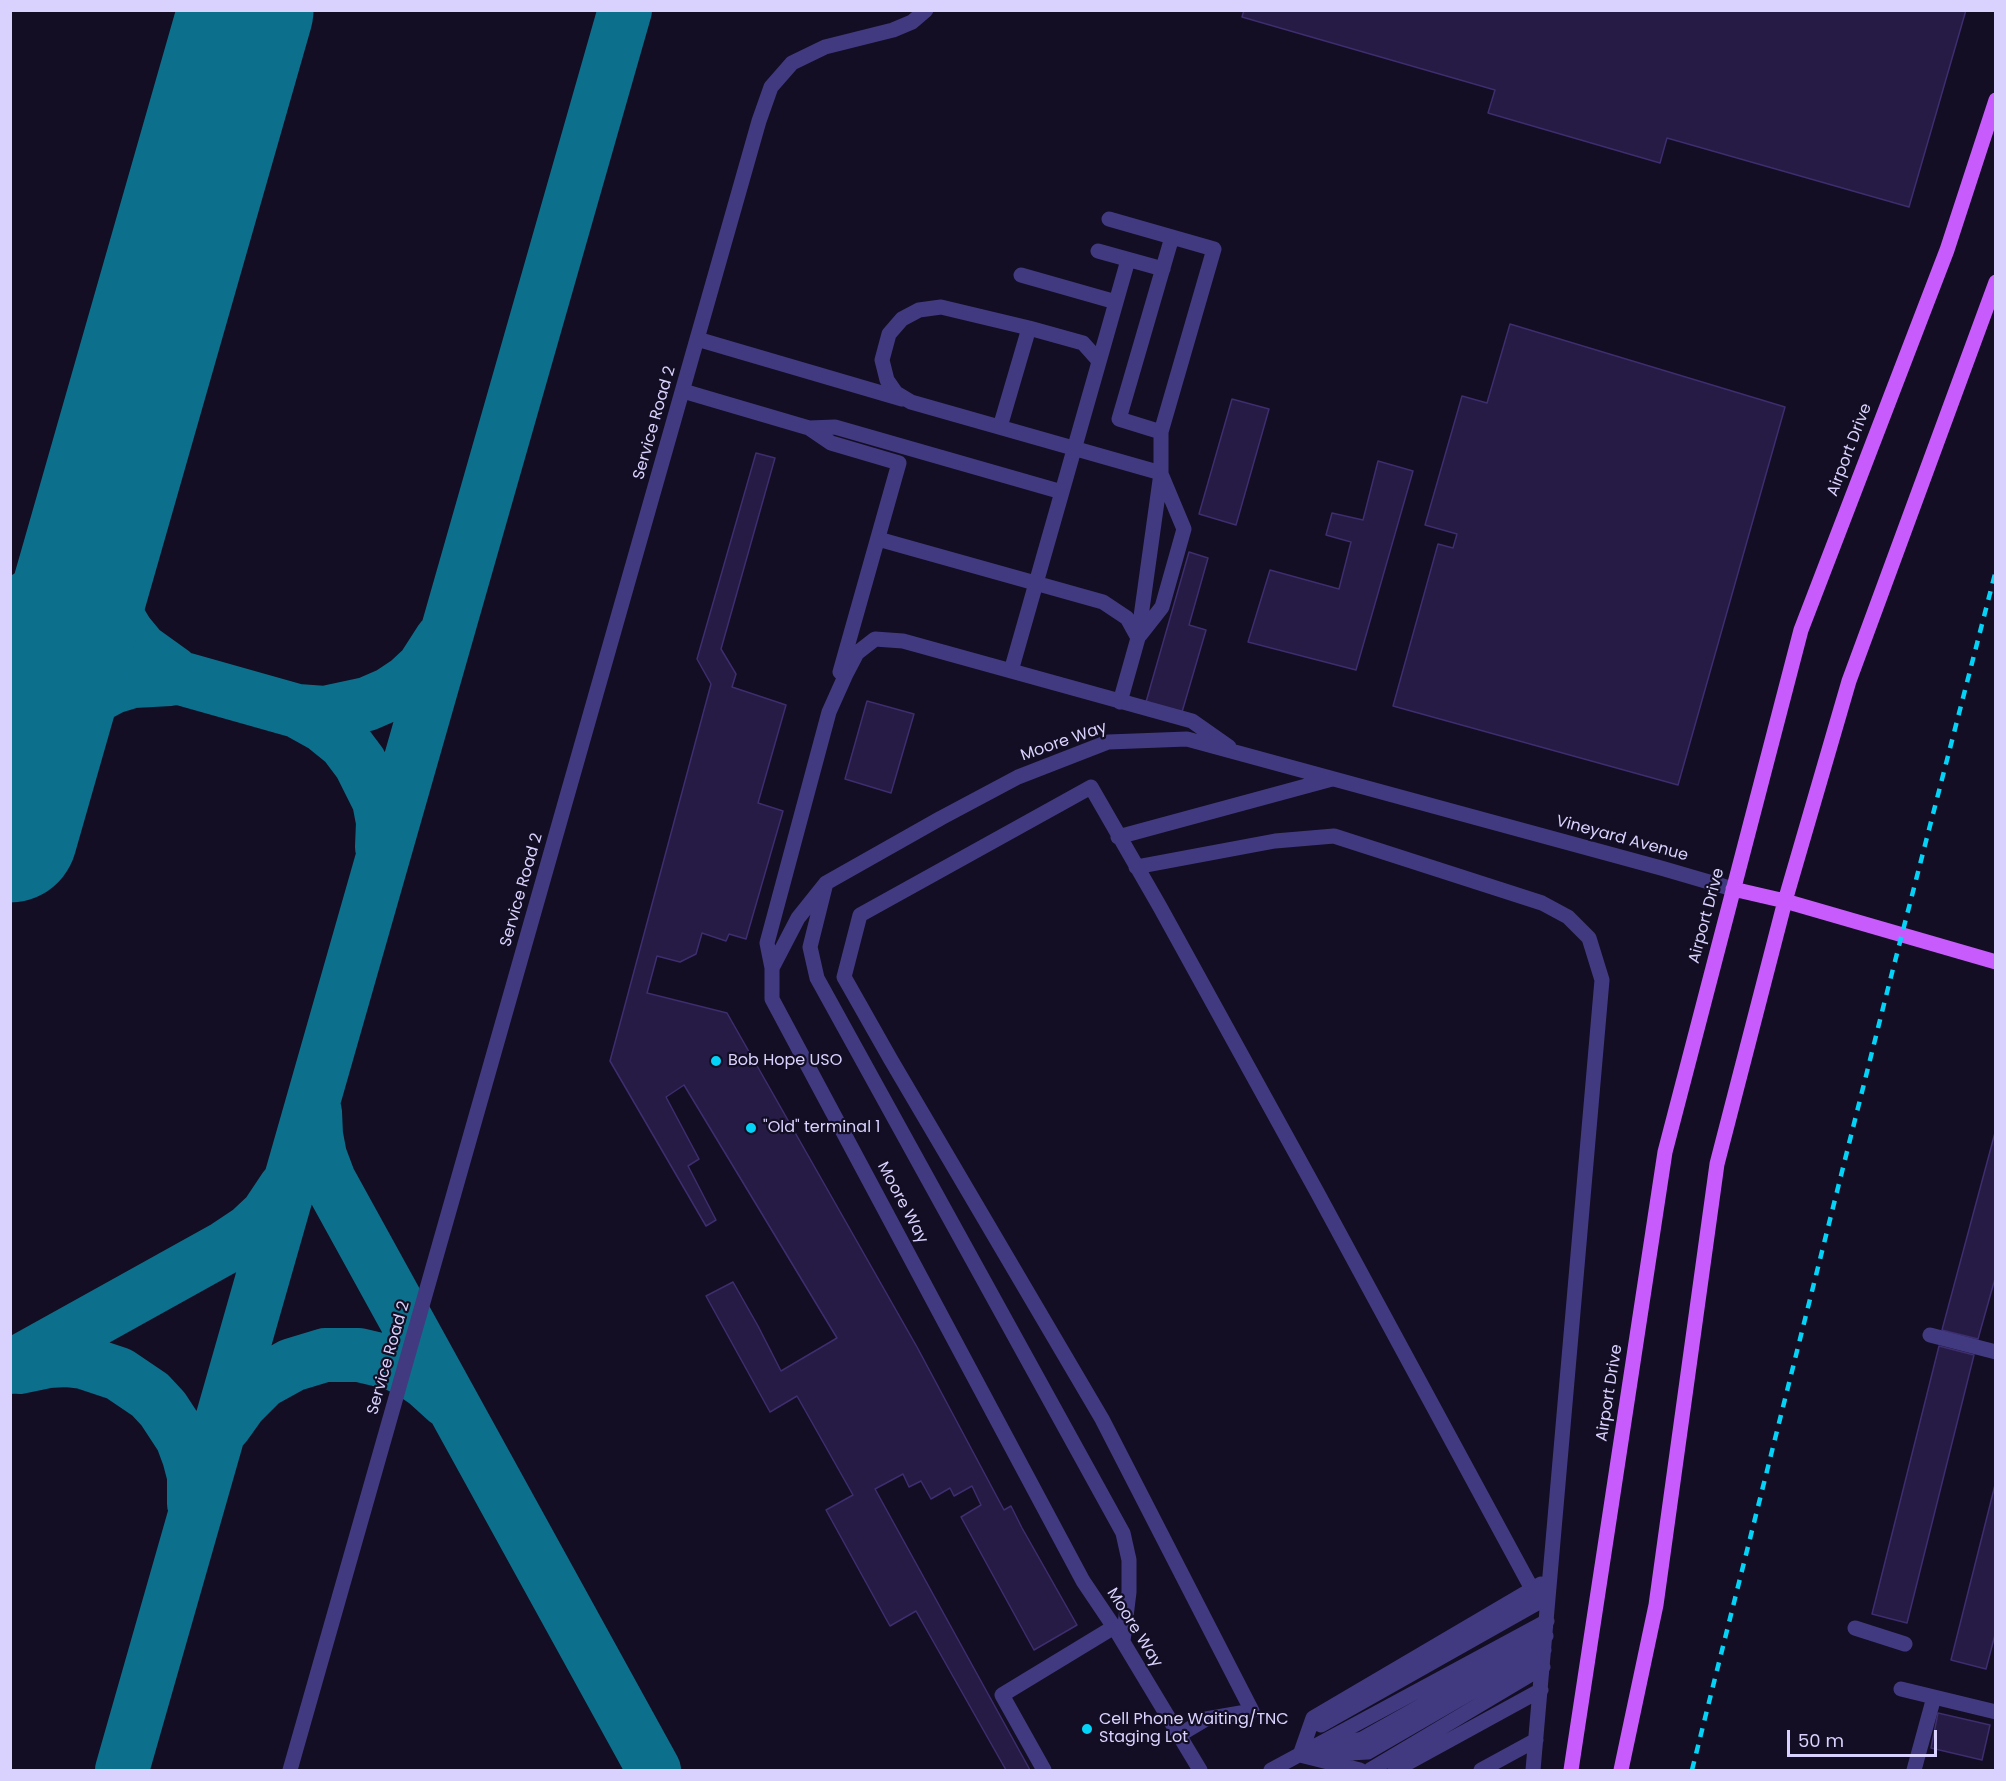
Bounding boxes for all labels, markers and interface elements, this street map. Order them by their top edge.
street label: Service Road 2 [630,364,680,482]
street label: Airport Drive [1823,401,1877,499]
street label: Moore Way [1018,718,1110,766]
street label: Vineyard Avenue [1554,812,1690,866]
street label: Service Road 2 [497,831,547,949]
street label: Airport Drive [1685,866,1729,966]
place label: Bob Hope USO [728,1051,842,1071]
marker: Bob Hope USO [709,1054,723,1068]
place label: "Old" terminal 1 [763,1118,880,1138]
marker: "Old" terminal 1 [744,1121,758,1135]
street label: Moore Way [872,1159,932,1247]
street label: Service Road 2 [364,1299,414,1417]
street label: Airport Drive [1593,1343,1627,1443]
street label: Moore Way [1102,1585,1166,1671]
place label: Cell Phone Waiting/TNC Staging Lot [1099,1710,1289,1748]
scale bar [1790,1718,1940,1756]
marker: Cell Phone Waiting/TNC Staging Lot [1080,1722,1094,1736]
text: 50 m [1798,1728,1844,1753]

